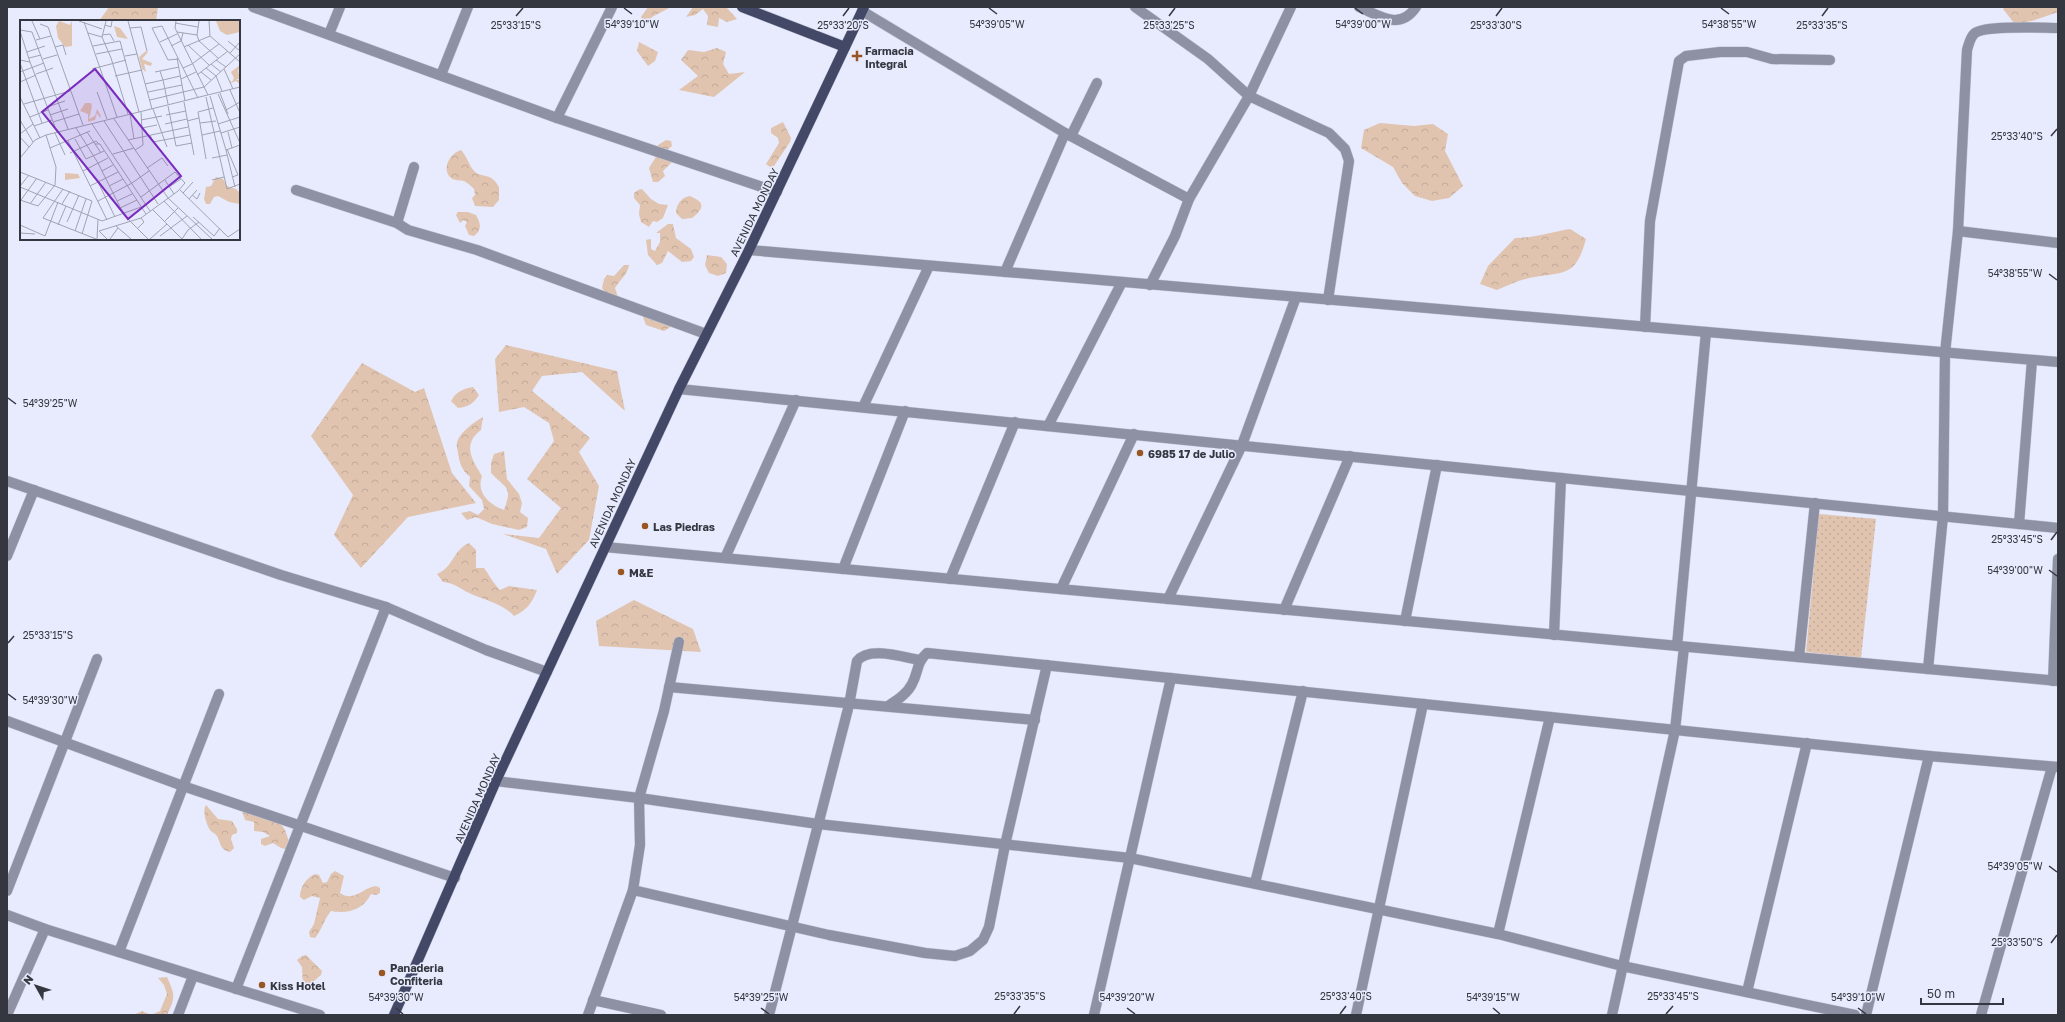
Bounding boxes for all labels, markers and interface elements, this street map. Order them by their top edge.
text: 54°39'10"W [605,18,659,30]
text: 54°39'05"W [969,18,1025,30]
text: 54°39'00"W [1335,18,1391,30]
text: 54°38'55"W [1702,18,1757,30]
text: 25°33'15"S [491,19,541,31]
text: 25°33'20"S [817,19,869,31]
text: 25°33'25"S [1143,19,1195,31]
text: 25°33'30"S [1470,19,1522,31]
text: 25°33'35"S [1796,19,1848,31]
inset map [20,20,240,240]
place label: Farmacia Integral [865,44,914,70]
marker: Farmacia Integral [852,51,862,61]
text: 25°33'40"S [1991,130,2043,142]
street label: AVENIDA MONDAY [727,166,781,258]
text: 54°38'55"W [1988,267,2043,279]
text: 54°39'25"W [23,397,78,409]
place label: 6985 17 de Julio [1148,447,1235,460]
marker: 6985 17 de Julio [1135,448,1145,458]
street label: AVENIDA MONDAY [586,456,638,550]
place label: Las Piedras [653,520,715,533]
marker: Las Piedras [640,521,650,531]
text: 25°33'45"S [1991,533,2043,545]
text: 54°39'00"W [1987,564,2043,576]
place label: M&E [629,566,654,579]
marker: M&E [616,567,626,577]
text: 25°33'15"S [23,629,73,641]
text: 54°39'30"W [22,694,78,706]
street label: AVENIDA MONDAY [451,751,503,845]
text: 54°39'05"W [1987,860,2043,872]
text: 25°33'50"S [1991,936,2043,948]
place label: Panaderia Confiteria [390,961,444,987]
north arrow [16,966,56,1006]
marker: Panaderia Confiteria [377,968,387,978]
text: N [20,972,36,987]
place label: Kiss Hotel [270,979,326,992]
marker: Kiss Hotel [257,980,267,990]
scale bar [1921,980,2003,1006]
text: 50 m [1927,986,1955,1001]
text: 25°33'35"S [994,990,1046,1002]
text: 25°33'40"S [1320,990,1372,1002]
text: 25°33'45"S [1647,990,1699,1002]
text: 54°39'30"W [368,991,424,1003]
text: 54°39'25"W [734,991,789,1003]
text: 54°39'20"W [1099,991,1155,1003]
text: 54°39'15"W [1466,991,1520,1003]
text: 54°39'10"W [1831,991,1885,1003]

